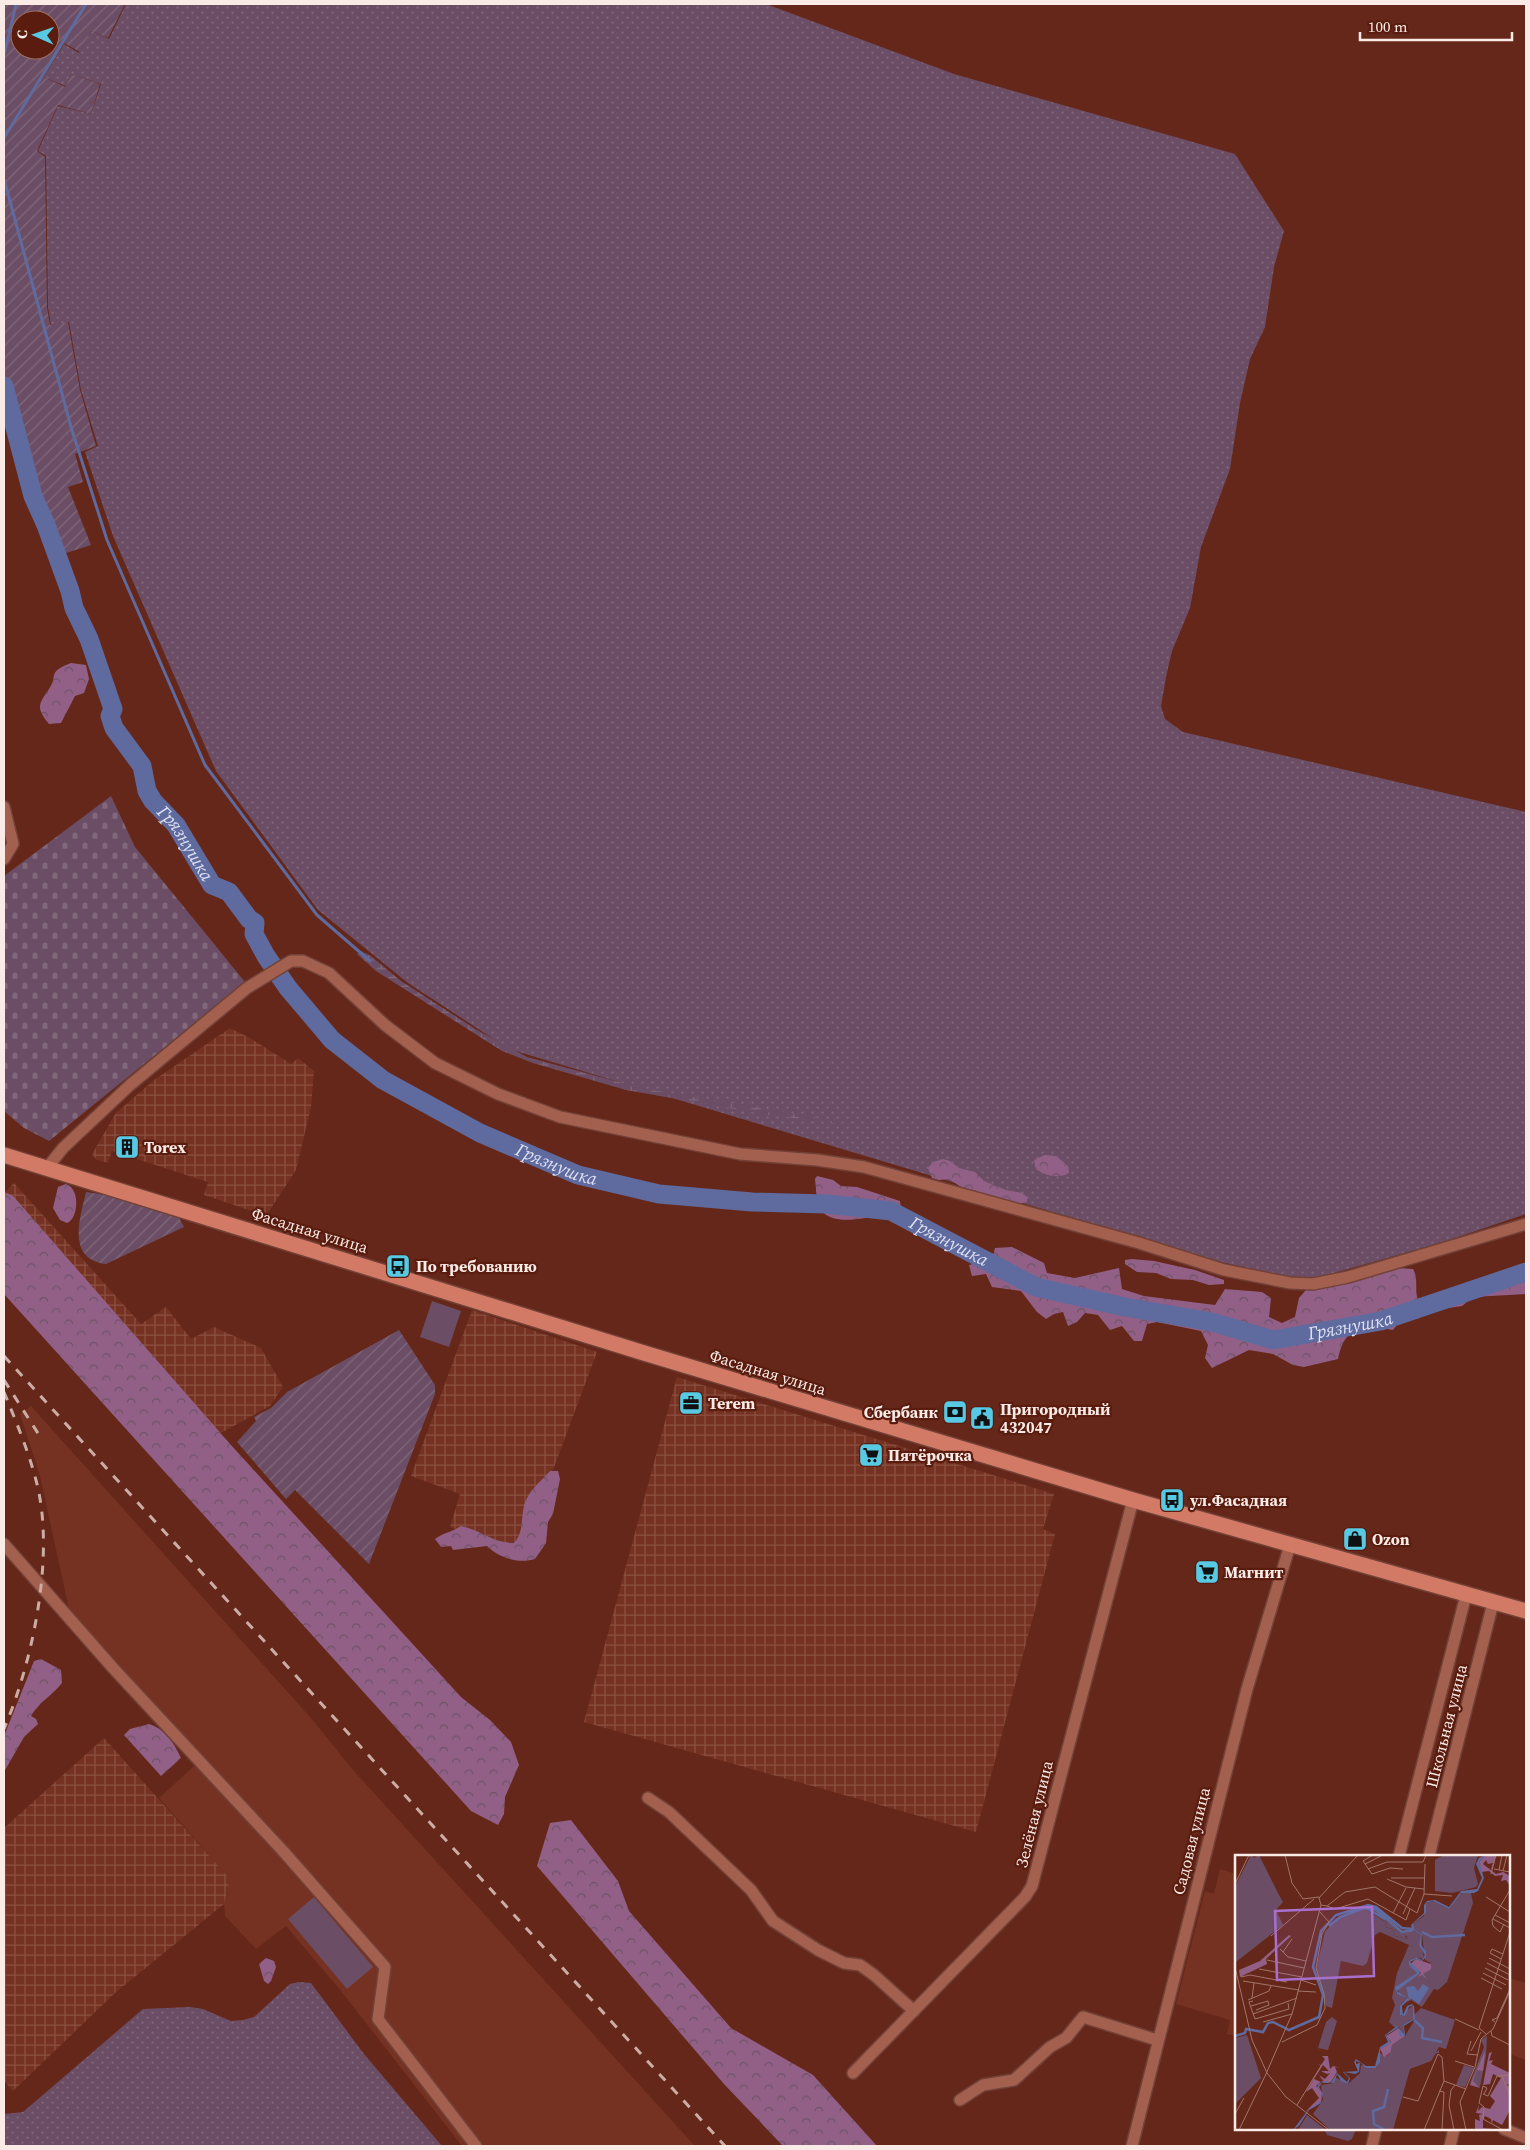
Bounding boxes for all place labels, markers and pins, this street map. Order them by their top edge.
building icon: Torex [114,1134,140,1160]
place label: Torex [144,1136,186,1158]
bus stop icon: По требованию [385,1253,411,1279]
place label: По требованию [416,1255,537,1277]
office icon: Terem [678,1390,704,1416]
place label: Terem [708,1392,756,1414]
place label: Пригородный 432047 [1000,1398,1111,1438]
bank icon: Сбербанк [942,1399,968,1425]
place label: Сбербанк [864,1401,939,1423]
public building icon: Пригородный 432047 [969,1405,995,1431]
supermarket icon: Пятёрочка [858,1442,884,1468]
place label: Пятёрочка [888,1444,973,1466]
bus stop icon: ул.Фасадная [1159,1487,1185,1513]
place label: ул.Фасадная [1189,1489,1287,1511]
shop icon: Ozon [1342,1526,1368,1552]
place label: Ozon [1372,1528,1410,1550]
supermarket icon: Магнит [1194,1559,1220,1585]
place label: Магнит [1224,1561,1284,1583]

